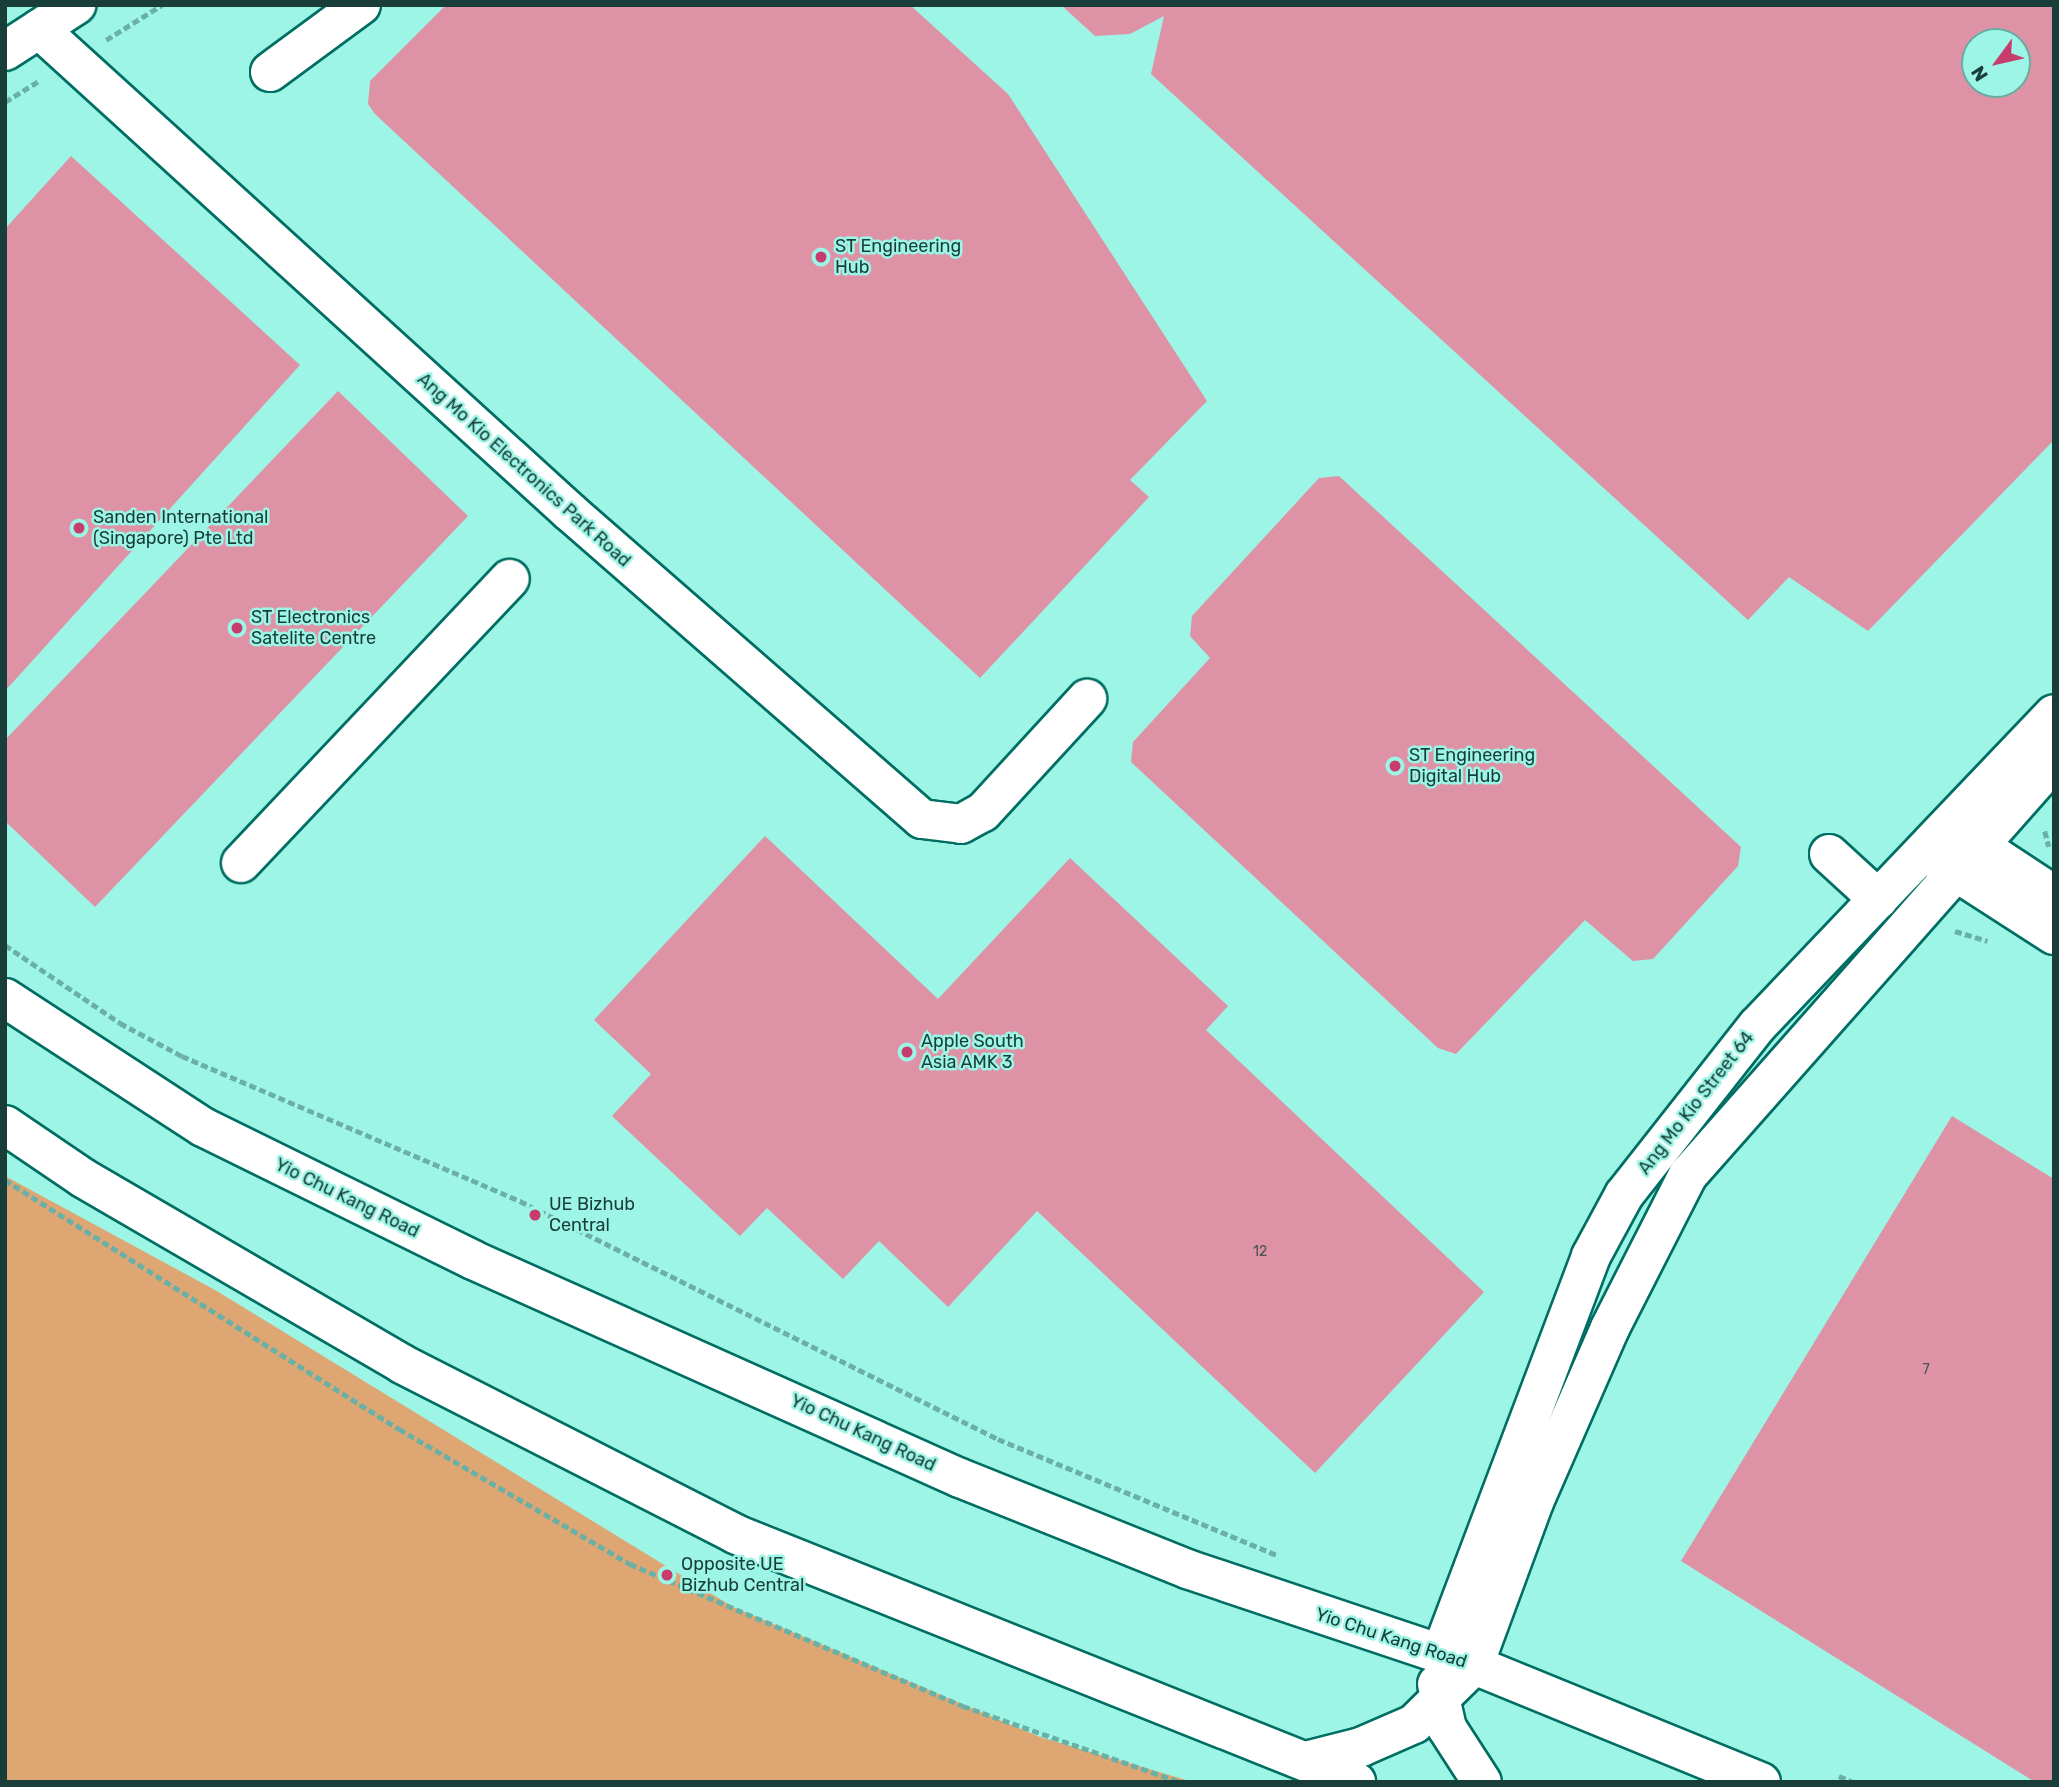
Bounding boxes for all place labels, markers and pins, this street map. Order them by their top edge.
place label: ST Engineering Hub [835,236,962,278]
marker: ST Engineering Hub [813,249,829,265]
place label: Sanden International (Singapore) Pte Ltd [93,507,268,550]
marker: Sanden International (Singapore) Pte Ltd [71,520,87,536]
place label: ST Electronics Satelite Centre [251,607,376,650]
marker: ST Electronics Satelite Centre [229,620,245,636]
place label: ST Engineering Digital Hub [1409,745,1536,788]
marker: ST Engineering Digital Hub [1387,758,1403,774]
place label: Apple South Asia AMK 3 [921,1031,1024,1074]
marker: Apple South Asia AMK 3 [899,1044,915,1060]
place label: UE Bizhub Central [549,1194,635,1236]
marker: UE Bizhub Central [527,1207,543,1223]
place label: Opposite UE Bizhub Central [681,1554,804,1596]
marker: Opposite UE Bizhub Central [659,1567,675,1583]

